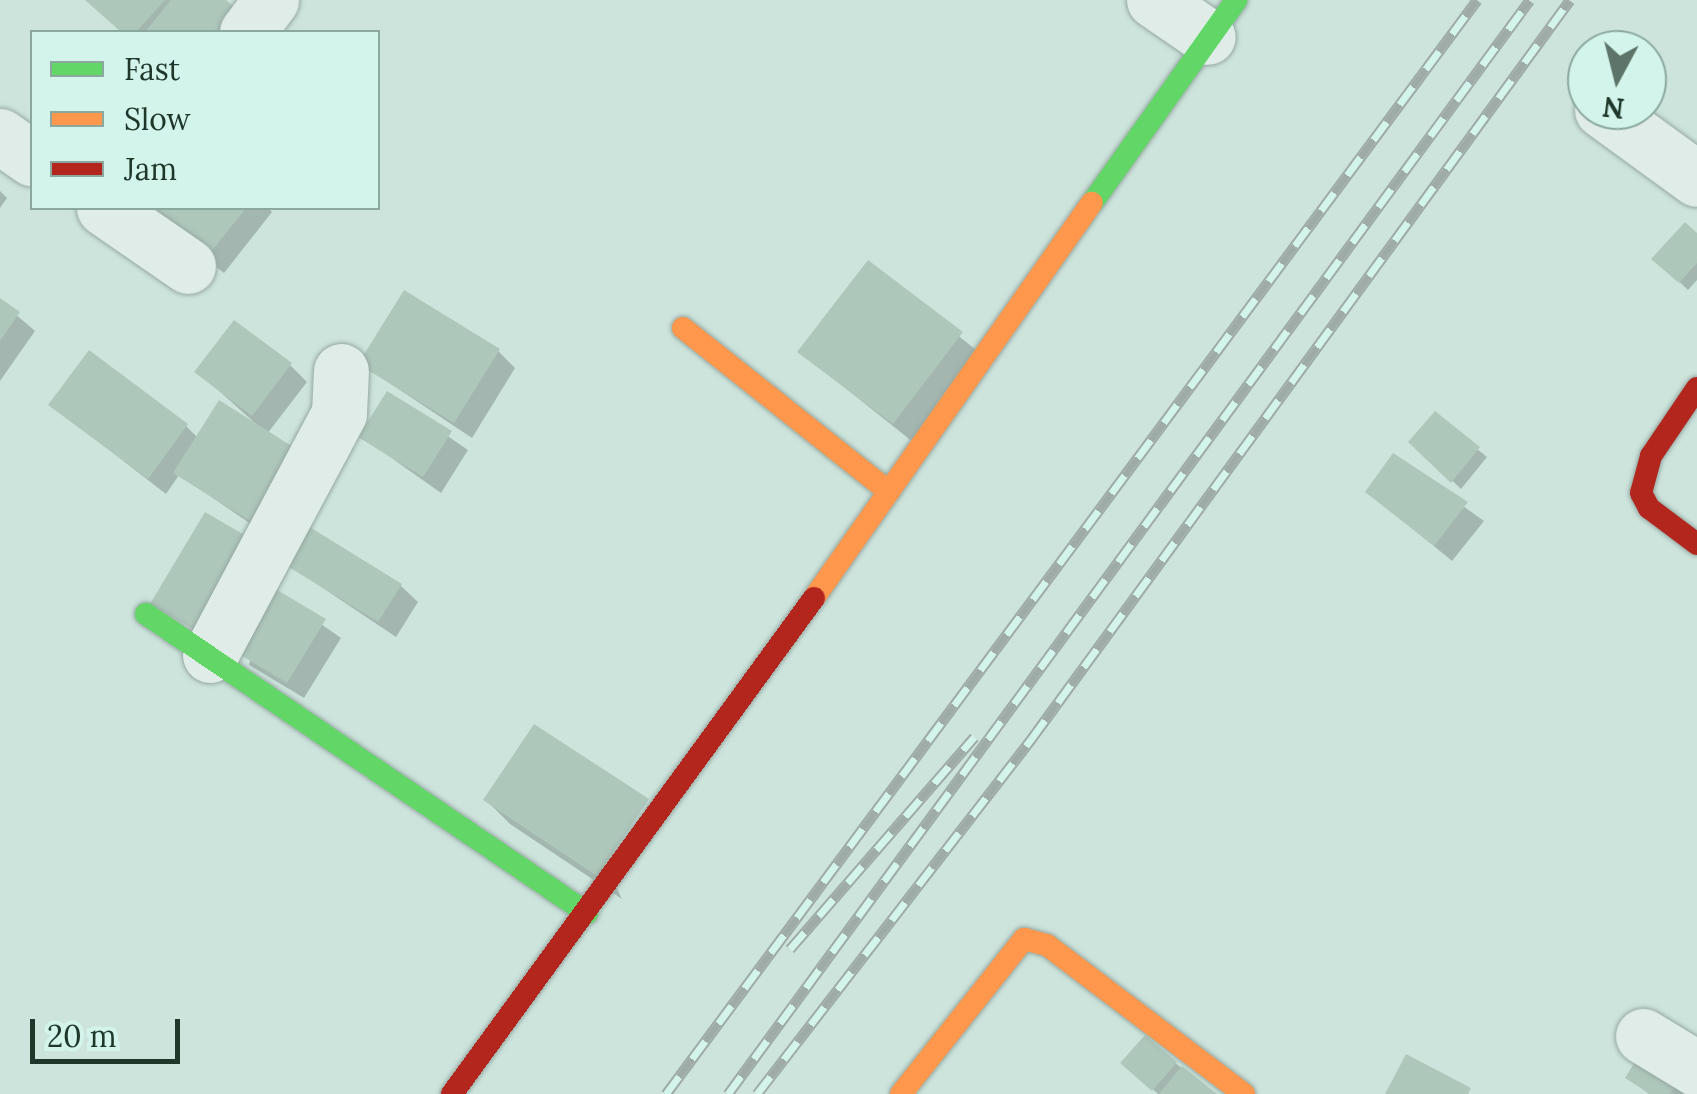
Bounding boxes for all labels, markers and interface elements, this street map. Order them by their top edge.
legend [30,30,380,210]
north arrow [1567,30,1667,130]
text: Fast [124,50,180,88]
text: N [1601,89,1627,127]
text: Slow [124,100,190,138]
text: Jam [124,150,177,188]
scale bar [35,999,185,1061]
text: 20 m [47,1017,116,1055]

